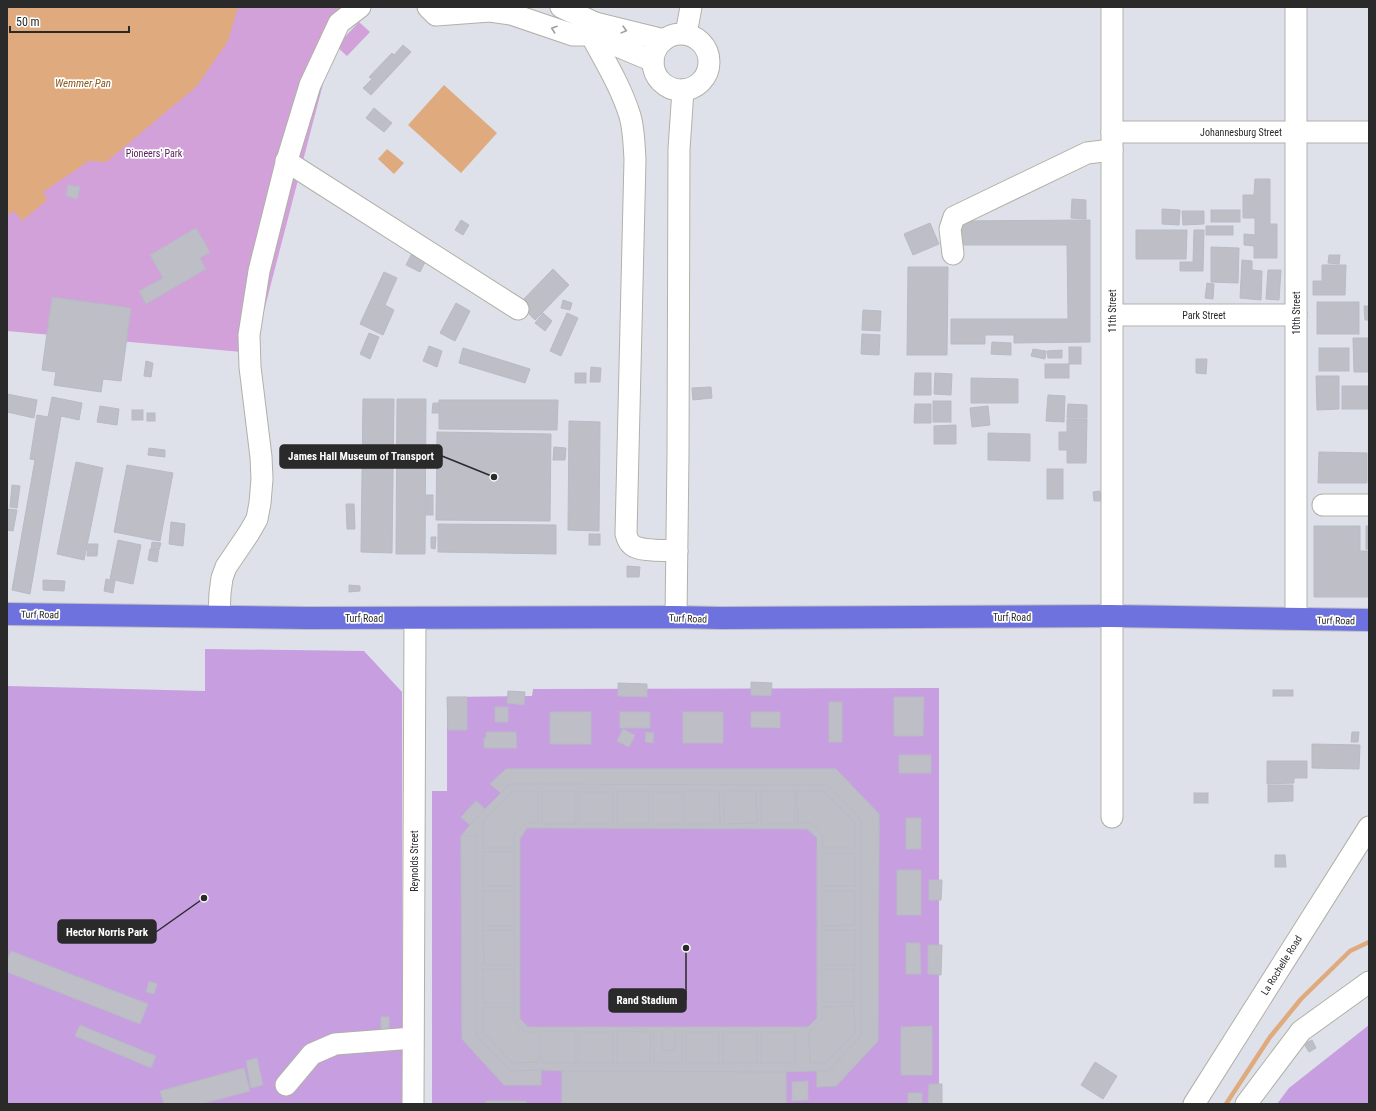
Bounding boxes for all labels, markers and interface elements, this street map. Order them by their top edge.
scale bar [10,8,129,34]
text: 50 m [16,15,40,29]
one-way arrow [550,25,557,33]
one-way arrow [620,25,627,34]
water label: Wemmer Pan [55,77,111,90]
street label: Johannesburg Street [1200,127,1282,138]
park label: Pioneers' Park [126,148,183,159]
street label: 11th Street [1107,289,1118,333]
street label: 10th Street [1291,291,1302,335]
street label: Park Street [1182,310,1226,321]
callout: James Hall Museum of Transport [280,445,442,468]
text: James Hall Museum of Transport [288,450,435,463]
street label: Turf Road [21,609,59,620]
street label: Turf Road [669,612,707,625]
street label: Turf Road [993,612,1031,623]
street label: Turf Road [345,613,383,624]
street label: Turf Road [1317,615,1355,626]
street label: Reynolds Street [409,830,420,892]
callout: Hector Norris Park [58,920,156,943]
text: Hector Norris Park [66,926,149,939]
street label: La Rochelle Road [1259,934,1304,997]
callout: Rand Stadium [609,989,686,1012]
text: Rand Stadium [617,994,677,1007]

